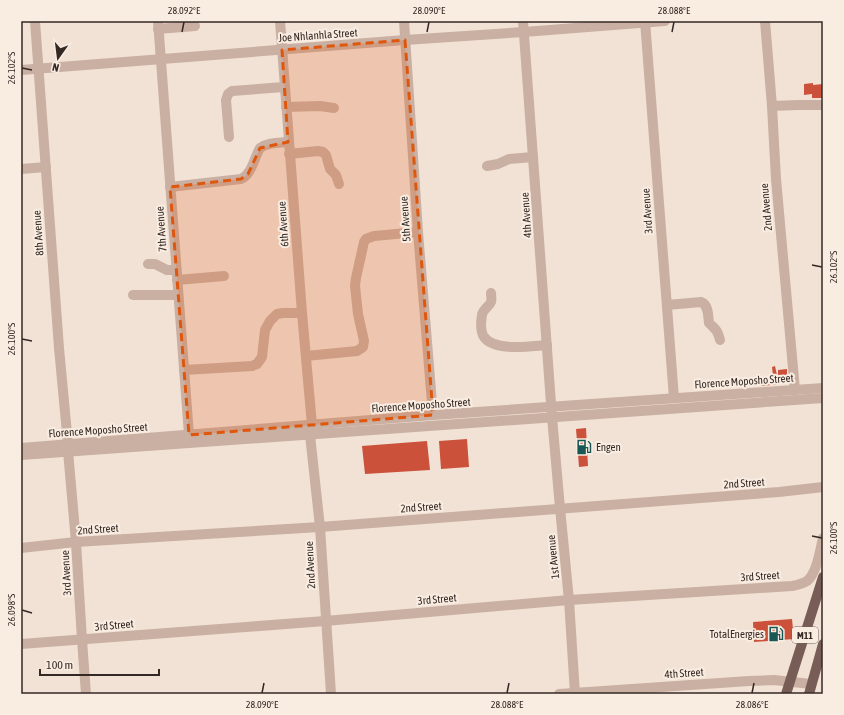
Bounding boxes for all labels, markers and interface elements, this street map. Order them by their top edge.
text: 28.092°E [168,5,201,16]
text: 28.090°E [413,5,446,16]
text: 28.088°E [658,5,691,16]
street label: Joe Nhlanhla Street [278,26,358,44]
north arrow [38,38,78,78]
text: 26.102°S [6,52,17,84]
text: N [51,61,60,74]
street label: 2nd Avenue [758,183,774,231]
street label: 3rd Avenue [639,188,655,234]
street label: 4th Avenue [518,192,534,238]
street label: 5th Avenue [397,196,413,242]
street label: 6th Avenue [275,201,291,247]
street label: 7th Avenue [153,206,169,252]
street label: 8th Avenue [30,210,46,256]
text: 26.102°S [828,251,839,283]
text: 26.100°S [6,323,17,355]
street label: Florence Moposho Street [694,372,794,390]
street label: Florence Moposho Street [371,396,471,414]
street label: Florence Moposho Street [48,421,148,439]
fuel station icon: Engen [575,438,593,456]
place label: Engen [596,441,621,453]
street label: 2nd Street [723,476,765,490]
street label: 2nd Street [400,500,442,514]
street label: 2nd Street [77,522,119,536]
text: 26.100°S [828,522,839,554]
street label: 1st Avenue [545,534,561,580]
street label: 2nd Avenue [303,541,317,589]
street label: 3rd Avenue [59,550,73,596]
street label: 3rd Street [740,569,780,583]
street label: 3rd Street [417,591,457,607]
text: 26.098°S [6,594,17,626]
street label: 3rd Street [94,617,134,633]
fuel station icon: TotalEnergies [767,625,785,643]
road number: M11 [792,627,818,643]
place label: TotalEnergies [709,628,764,640]
scale bar [40,651,159,677]
text: 100 m [46,658,73,672]
street label: 4th Street [664,666,704,680]
text: 28.090°E [246,699,279,710]
text: 28.088°E [491,699,524,710]
text: 28.086°E [736,699,769,710]

